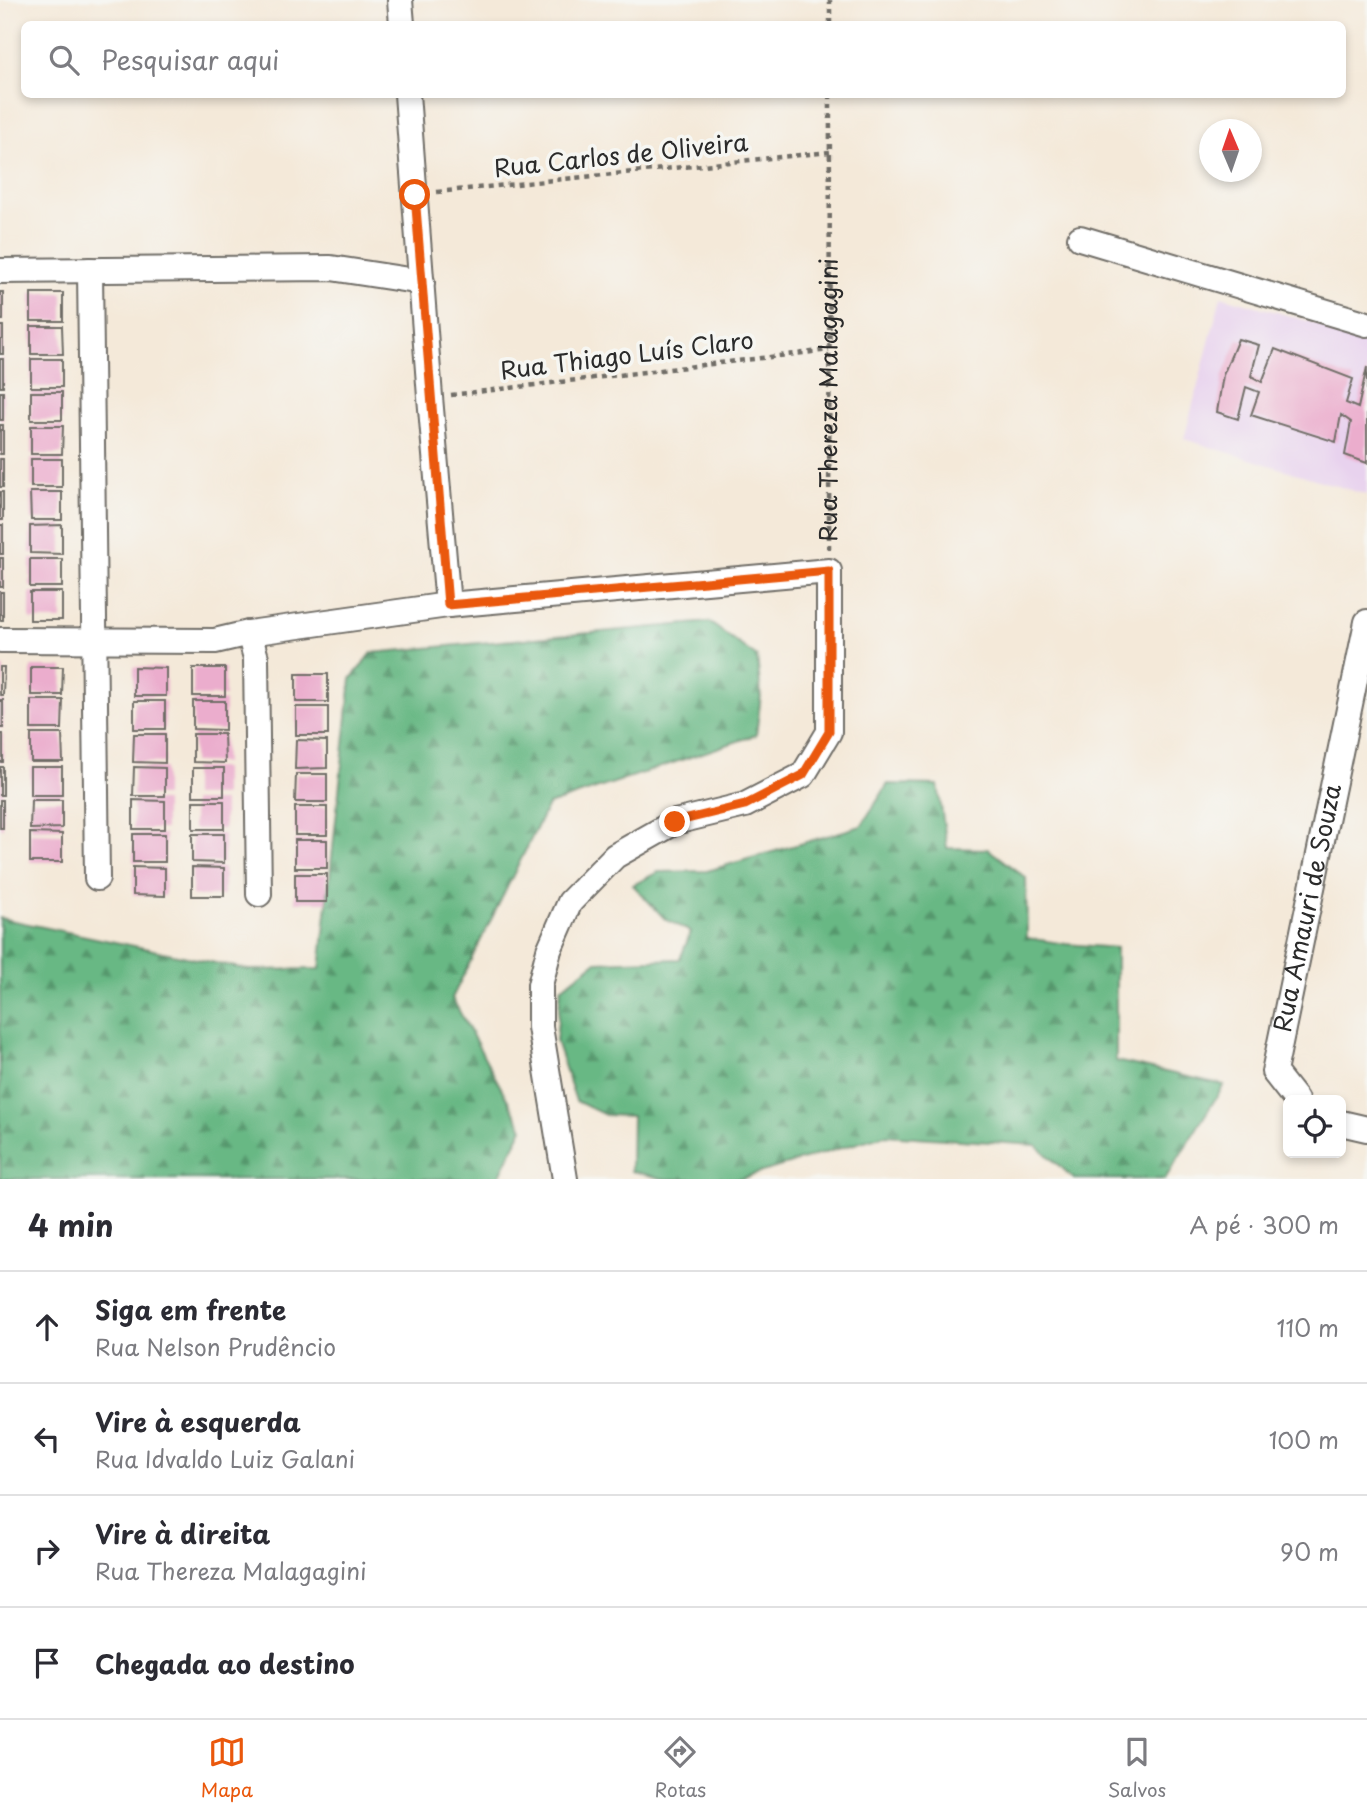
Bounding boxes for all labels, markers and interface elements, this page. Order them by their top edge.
search box [21,21,1346,98]
text: Pesquisar aqui [101,40,279,79]
icon: search [45,41,83,79]
north arrow [1199,119,1262,182]
street label: Rua Carlos de Oliveira [492,123,750,185]
route start [399,179,430,210]
street label: Rua Thereza Malagagini [809,258,846,542]
street label: Rua Thiago Luís Claro [498,321,755,387]
street label: Rua Amauri de Souza [1263,780,1349,1035]
route end [659,806,690,837]
map controls [1283,1095,1346,1158]
button: locate [1283,1095,1346,1158]
text: 4 min [28,1202,114,1247]
text: A pé · 300 m [1189,1207,1339,1242]
text: Siga em frente [95,1290,286,1329]
icon: ahead [28,1308,66,1346]
text: 110 m [1277,1310,1339,1345]
text: Rua Nelson Prudêncio [95,1329,336,1364]
text: Vire à esquerda [95,1402,301,1441]
icon: left [28,1420,66,1458]
text: 100 m [1269,1422,1339,1457]
text: Rua Idvaldo Luiz Galani [95,1441,355,1476]
text: Vire à direita [95,1514,270,1553]
icon: right [28,1532,66,1570]
text: 90 m [1280,1534,1339,1569]
text: Rua Thereza Malagagini [95,1553,367,1588]
icon: arrive [28,1644,66,1682]
text: Chegada ao destino [95,1644,354,1683]
tab: Mapa [201,1733,253,1803]
tab: Rotas [655,1733,706,1803]
tab: Salvos [1108,1733,1166,1803]

